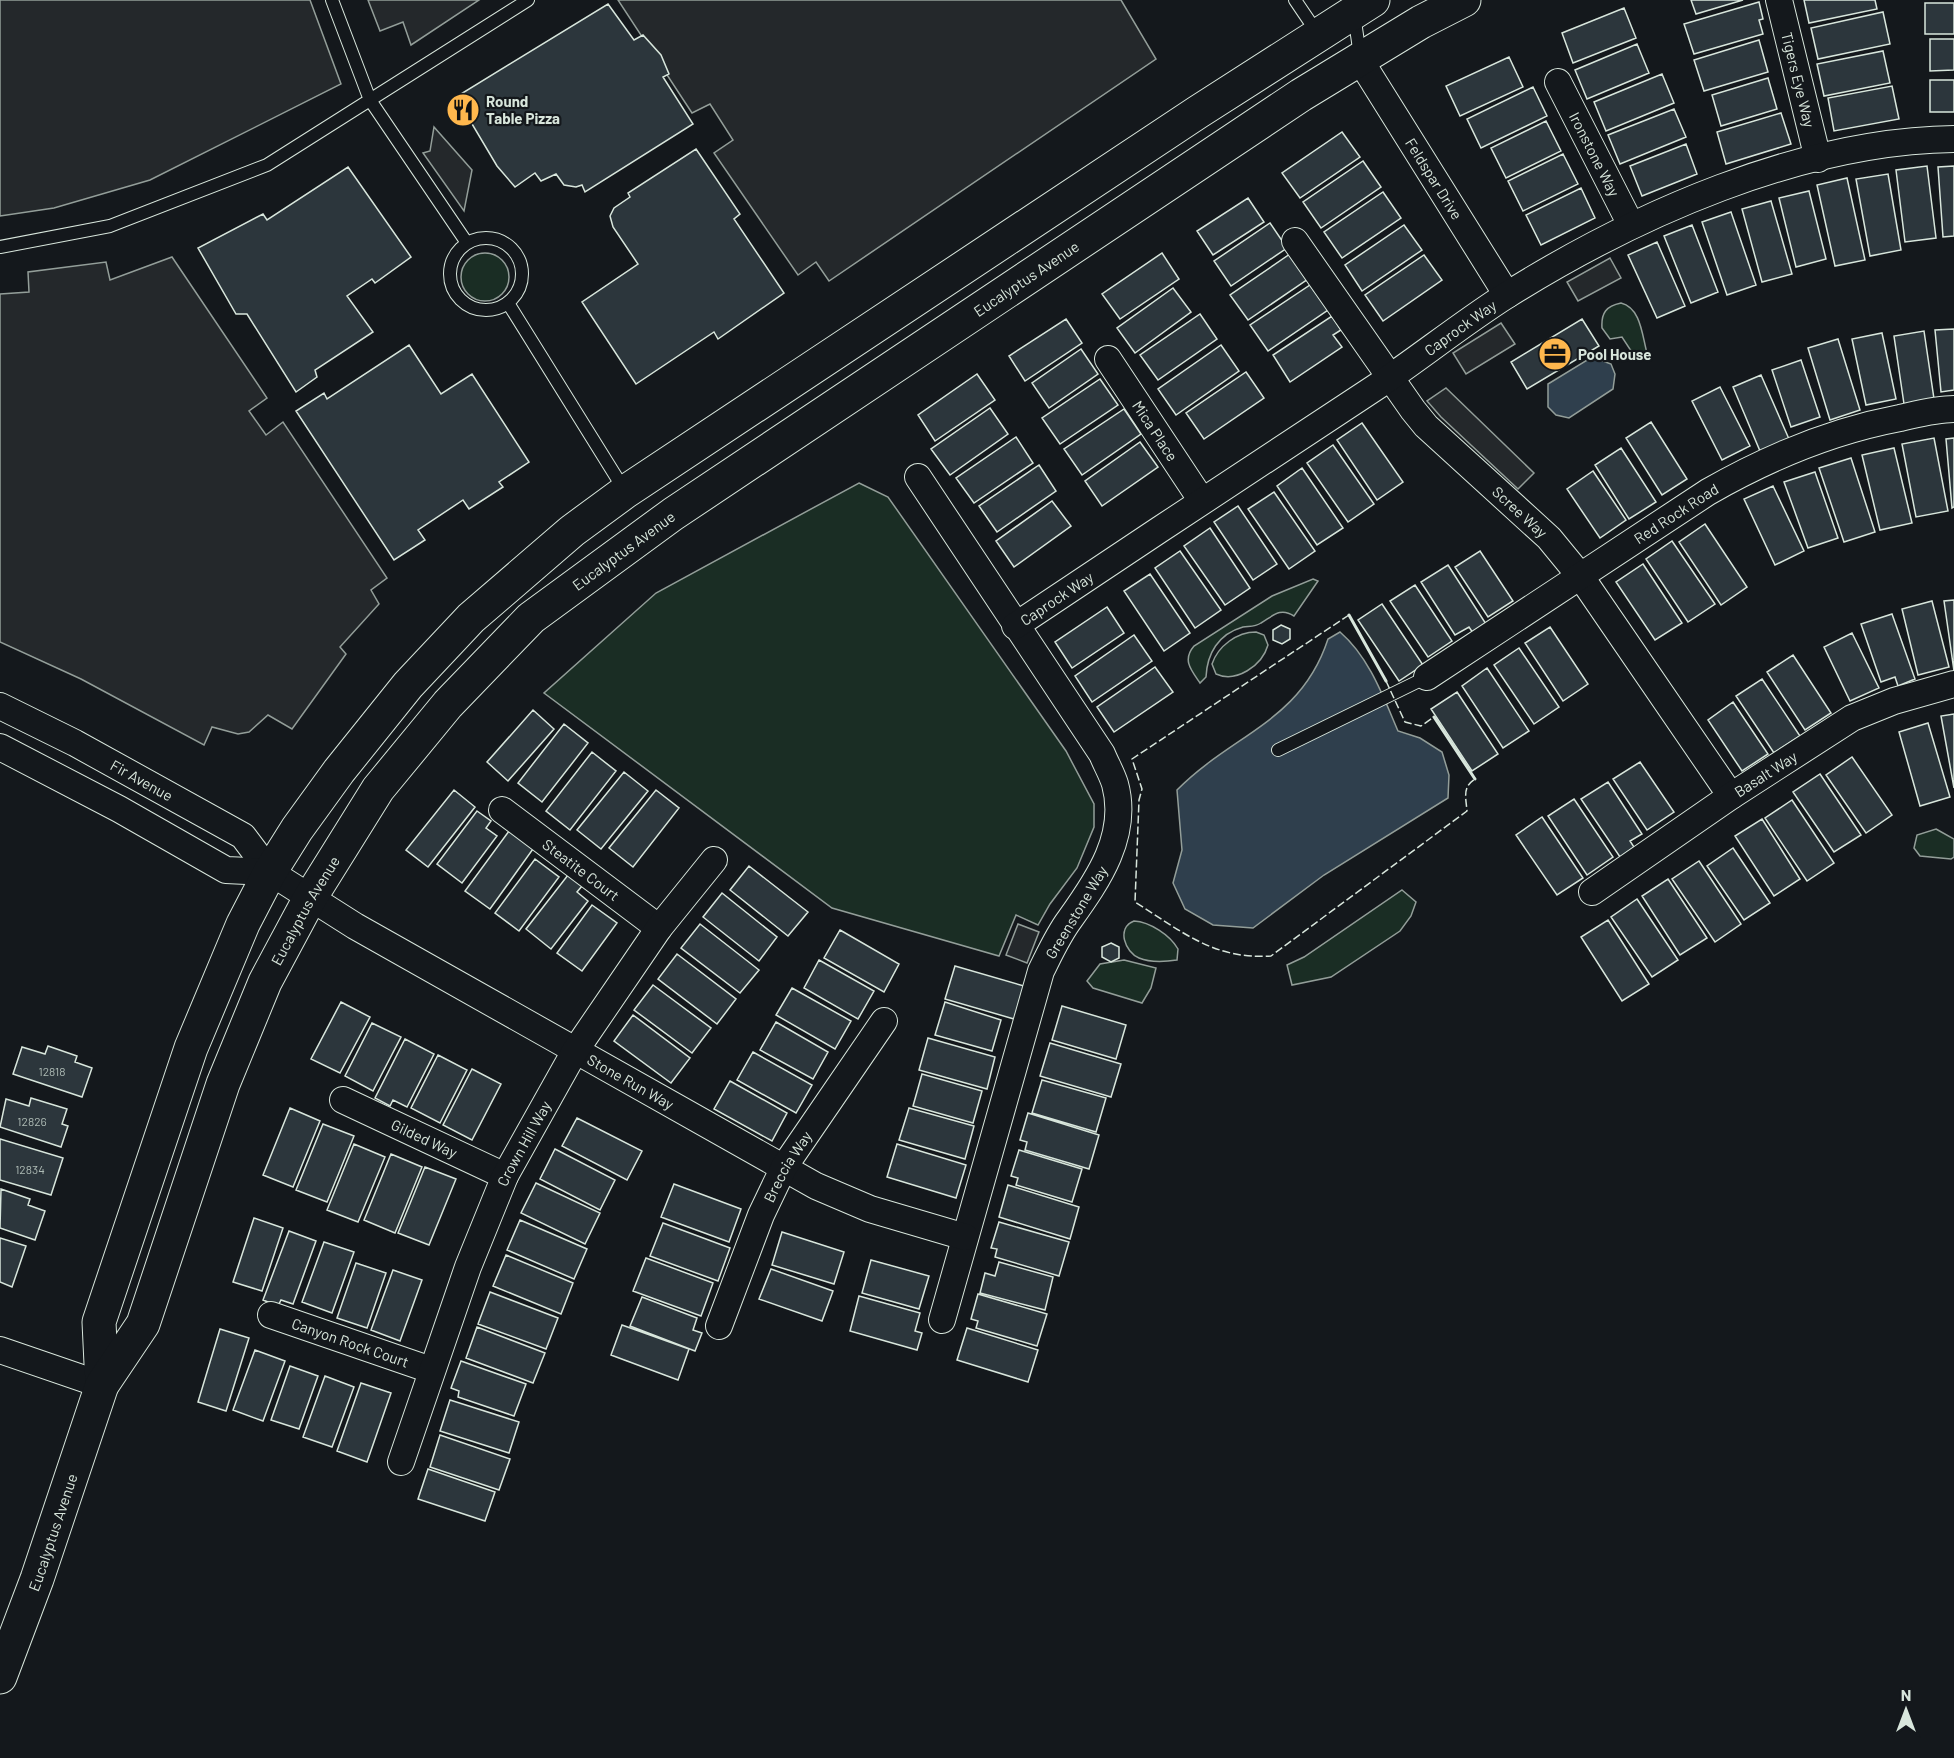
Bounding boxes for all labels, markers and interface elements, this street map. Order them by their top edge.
street label: Tigers Eye Way [1778,30,1819,129]
restaurant icon: Round Table Pizza [445,92,481,128]
place label: Round Table Pizza [486,92,560,127]
street label: Ironstone Way [1566,109,1624,199]
street label: Feldspar Drive [1402,135,1466,223]
street label: Eucalyptus Avenue [970,237,1082,320]
street label: Caprock Way [1421,296,1499,359]
office icon: Pool House [1537,336,1573,372]
place label: Pool House [1578,345,1652,363]
street label: Mica Place [1129,397,1182,464]
street label: Red Rock Road [1630,479,1721,547]
street label: Scree Way [1489,482,1551,541]
street label: Eucalyptus Avenue [569,507,678,594]
street label: Caprock Way [1017,567,1097,629]
street label: Basalt Way [1731,747,1800,800]
street label: Fir Avenue [107,756,176,804]
street label: Steatite Court [539,835,623,904]
street label: Eucalyptus Avenue [267,853,343,968]
street label: Greenstone Way [1041,862,1111,962]
street label: Stone Run Way [584,1050,677,1113]
house number: 12818 [38,1064,66,1078]
street label: Crown Hill Way [493,1097,554,1189]
house number: 12826 [17,1114,47,1128]
street label: Gilded Way [389,1115,460,1161]
street label: Breccia Way [760,1127,815,1205]
house number: 12834 [15,1162,45,1176]
street label: Canyon Rock Court [289,1314,411,1371]
street label: Eucalyptus Avenue [24,1471,81,1594]
north arrow [1876,1680,1936,1740]
text: N [1901,1685,1911,1704]

